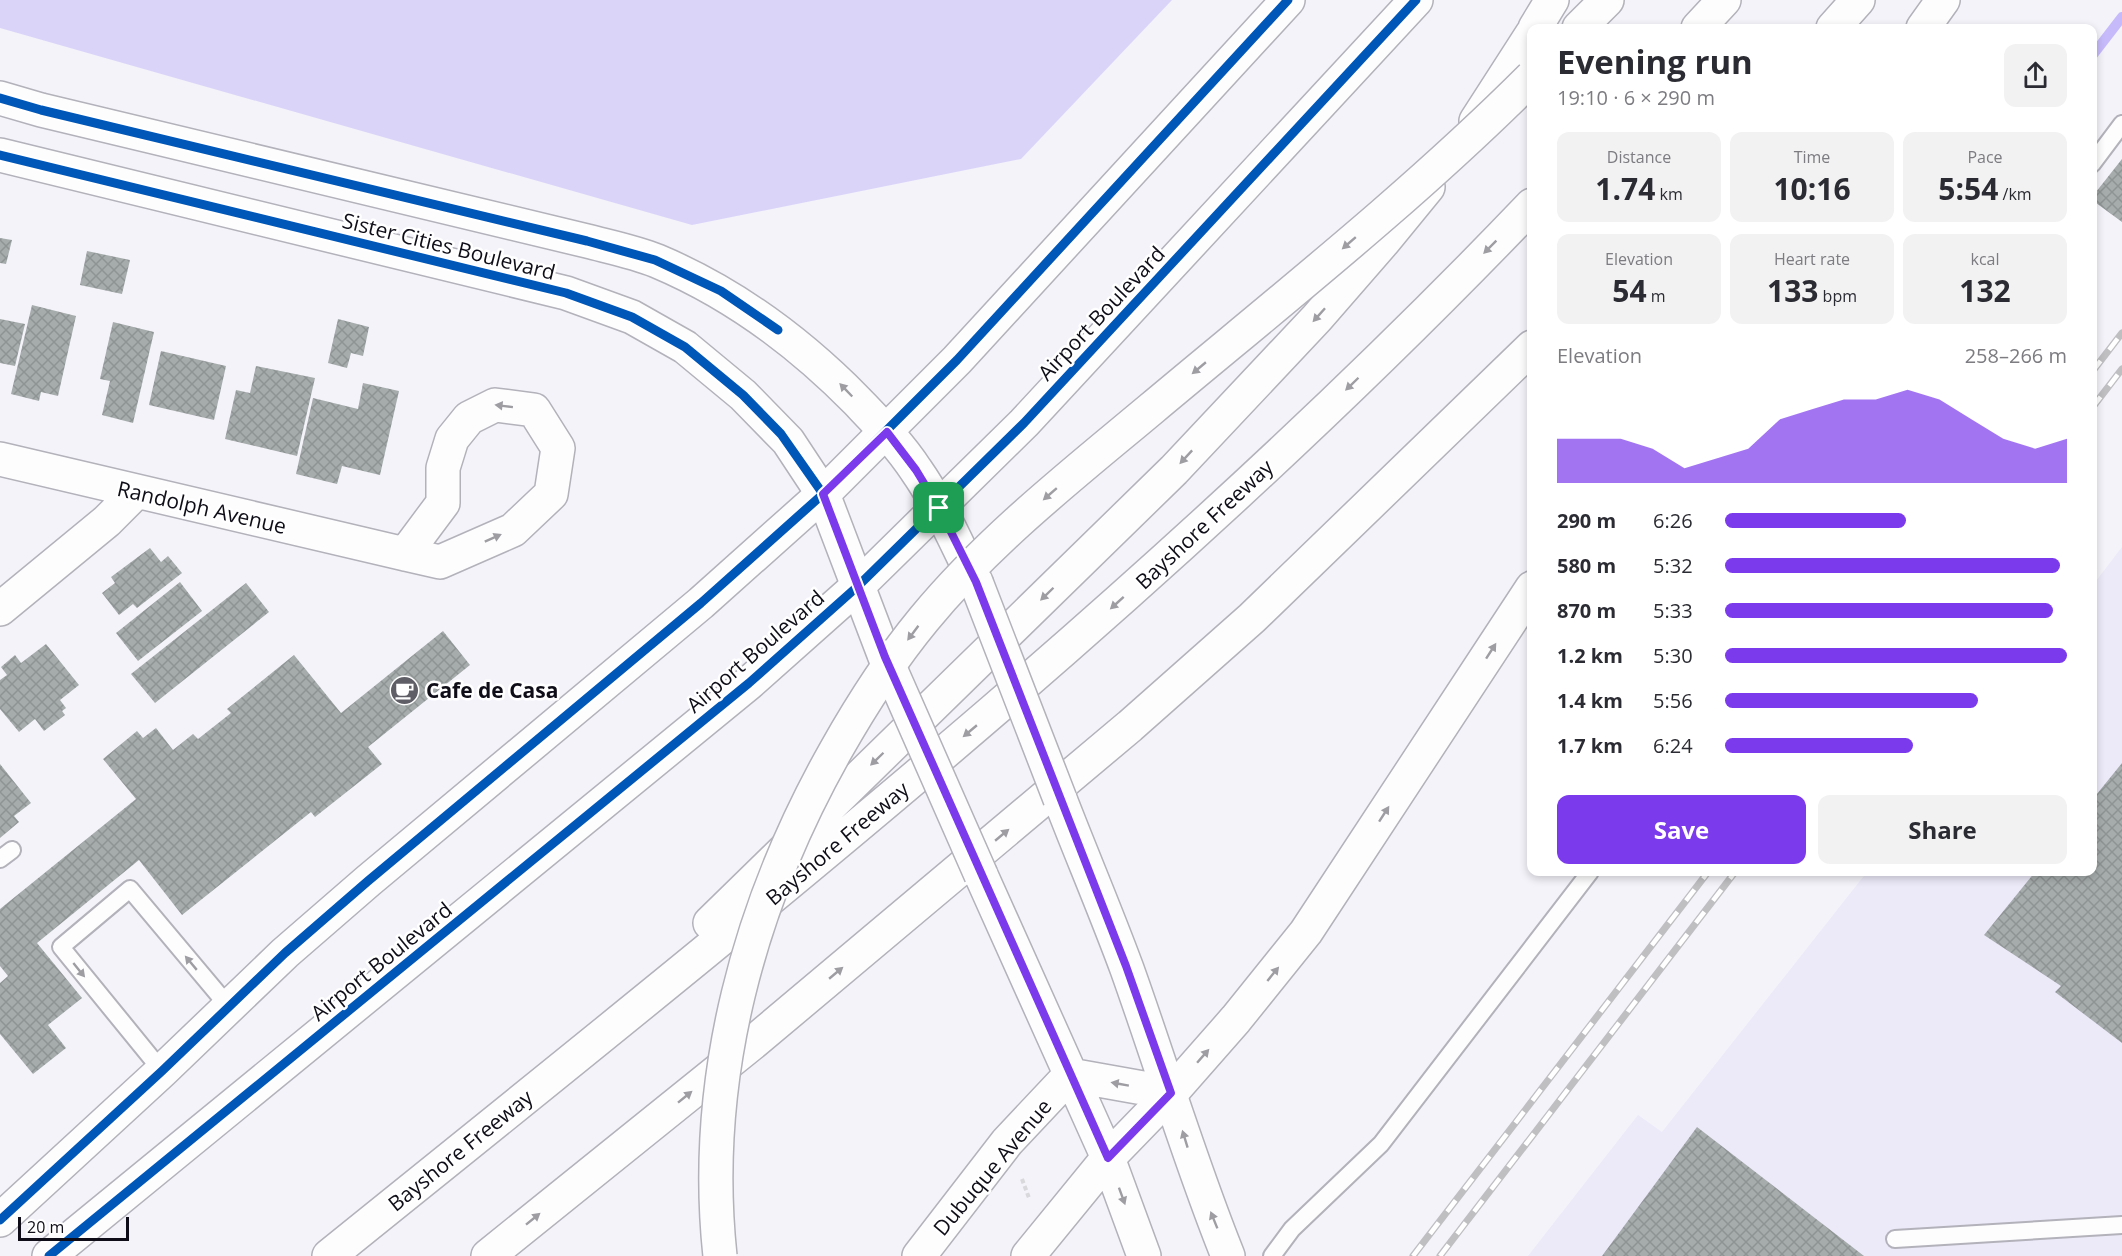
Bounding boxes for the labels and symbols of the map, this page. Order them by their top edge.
street label: Sister Cities Boulevard [340,206,558,286]
one-way arrow [1342,236,1357,249]
street label: Airport Boulevard [1031,240,1171,386]
one-way arrow [1483,240,1498,254]
one-way arrow [1312,307,1326,322]
one-way arrow [1191,362,1207,375]
one-way arrow [1344,377,1359,391]
one-way arrow [839,383,853,398]
one-way arrow [495,402,514,411]
one-way arrow [1179,450,1193,465]
street label: Bayshore Freeway [1129,453,1279,595]
street label: Randolph Avenue [115,474,289,540]
pin [913,482,964,533]
one-way arrow [1043,487,1058,500]
one-way arrow [485,534,502,543]
street label: Airport Boulevard [680,583,830,719]
one-way arrow [1039,587,1054,601]
one-way arrow [1110,596,1125,609]
one-way arrow [908,625,920,640]
one-way arrow [1485,642,1496,659]
cafe icon: Cafe de Casa [389,674,421,706]
place label: Cafe de Casa [426,676,558,704]
one-way arrow [963,724,978,737]
one-way arrow [871,752,885,766]
street label: Bayshore Freeway [760,775,915,911]
one-way arrow [1378,805,1389,822]
one-way arrow [994,829,1009,842]
street label: Airport Boulevard [305,895,457,1027]
one-way arrow [185,956,198,971]
one-way arrow [73,962,86,978]
one-way arrow [1266,966,1279,982]
one-way arrow [828,967,844,980]
one-way arrow [1196,1049,1209,1064]
one-way arrow [1111,1079,1130,1088]
street label: Bayshore Freeway [382,1083,539,1217]
one-way arrow [677,1090,693,1103]
street label: Dubuque Avenue [927,1093,1057,1241]
one-way arrow [1180,1130,1189,1148]
one-way arrow [1117,1187,1127,1205]
one-way arrow [1209,1211,1219,1229]
scale bar [18,1214,129,1242]
one-way arrow [526,1214,541,1226]

